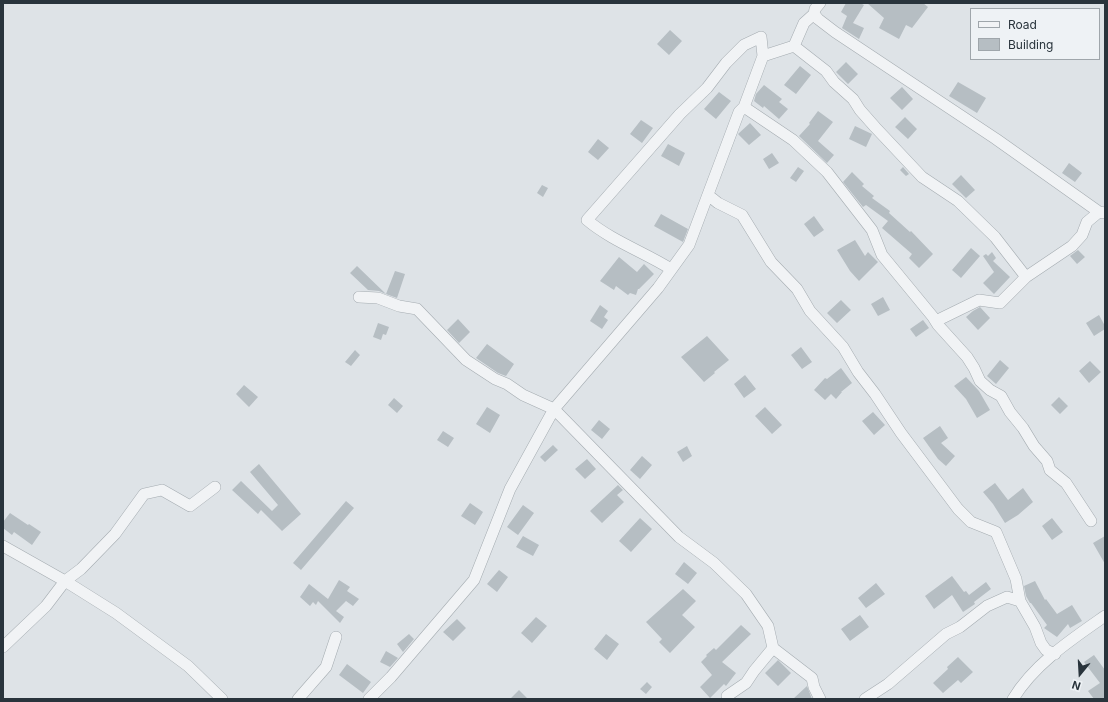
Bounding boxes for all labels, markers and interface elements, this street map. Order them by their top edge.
legend [970,8,1100,60]
text: Road [1008,17,1037,32]
text: Building [1008,37,1053,52]
north arrow [1060,654,1100,694]
text: N [1070,677,1082,693]

